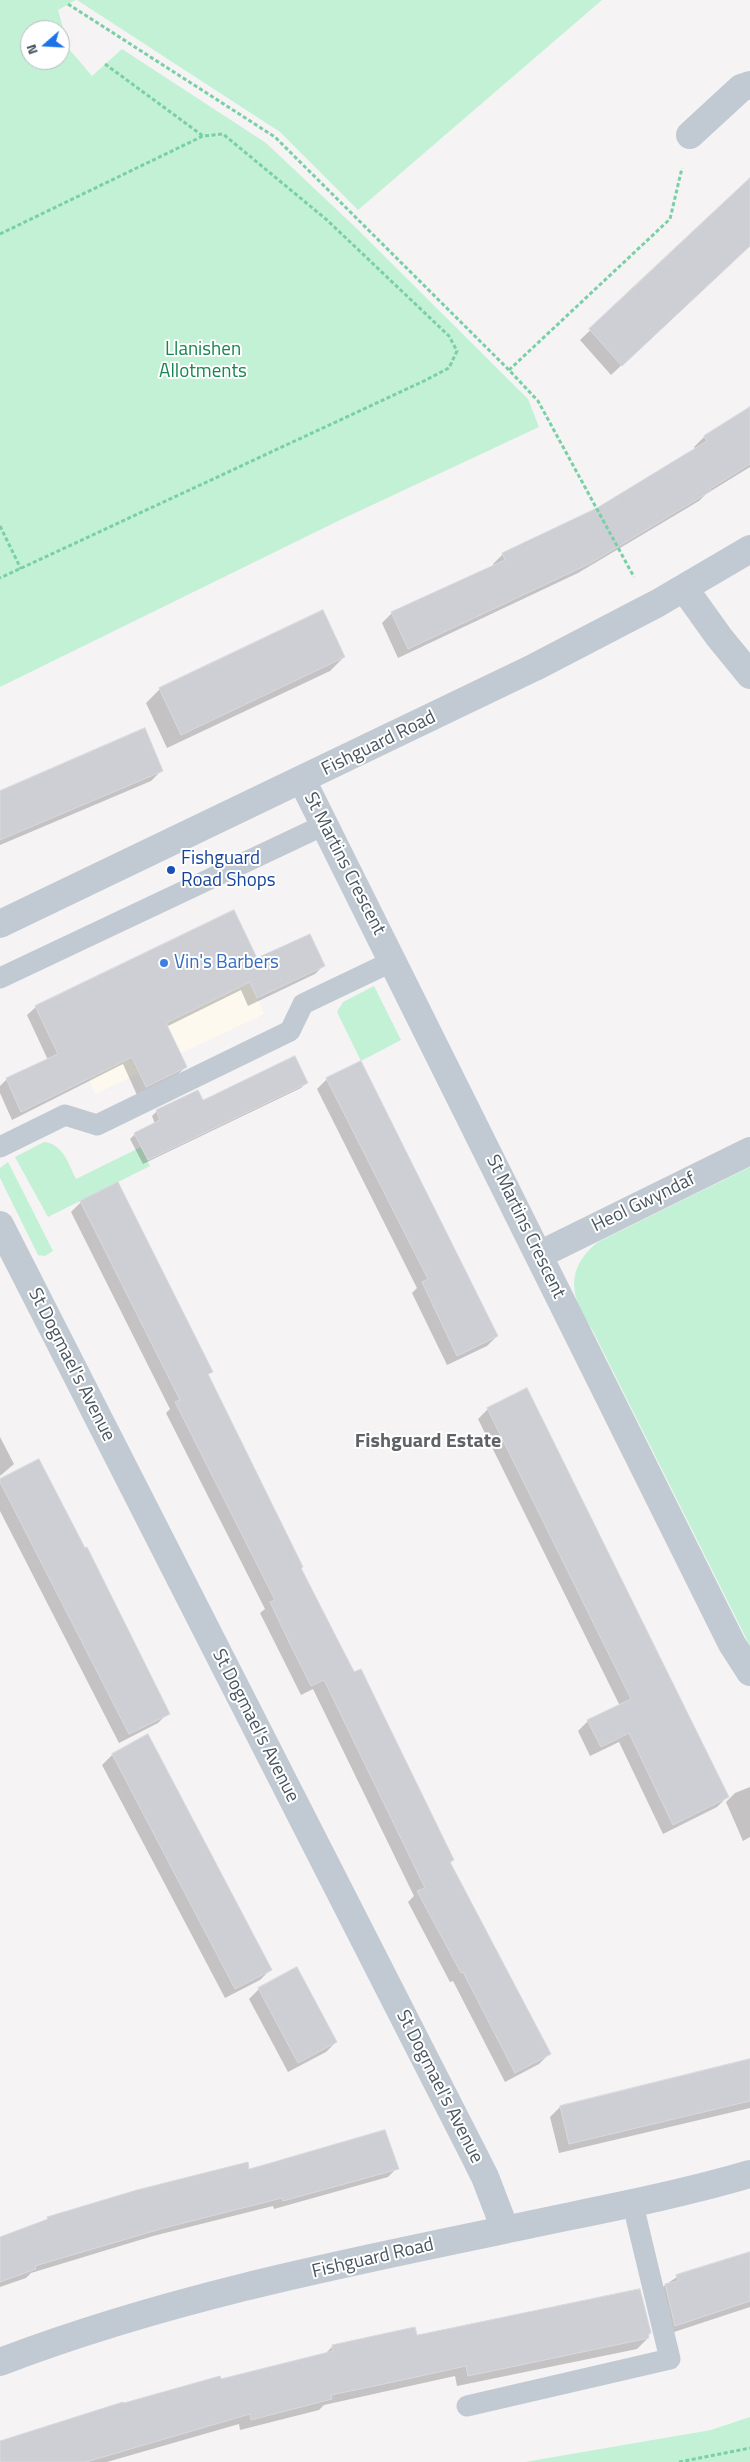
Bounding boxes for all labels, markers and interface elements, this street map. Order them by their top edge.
north arrow [20,20,70,70]
text: N [20,42,43,58]
park label: Llanishen Allotments [159,339,247,383]
street label: Fishguard Road [318,707,440,781]
street label: St Martins Crescent [298,789,390,939]
place label: Fishguard Road Shops [181,848,276,892]
marker: Fishguard Road Shops [165,864,177,876]
place label: Vin's Barbers [174,952,279,974]
marker: Vin's Barbers [158,957,170,969]
street label: St Martins Crescent [480,1152,570,1302]
street label: Heol Gwyndaf [589,1168,699,1238]
street label: St Dogmael's Avenue [23,1285,119,1445]
district label: Fishguard Estate [355,1430,501,1454]
street label: St Dogmael's Avenue [207,1646,303,1806]
street label: St Dogmael's Avenue [391,2007,487,2167]
street label: Fishguard Road [310,2234,436,2284]

